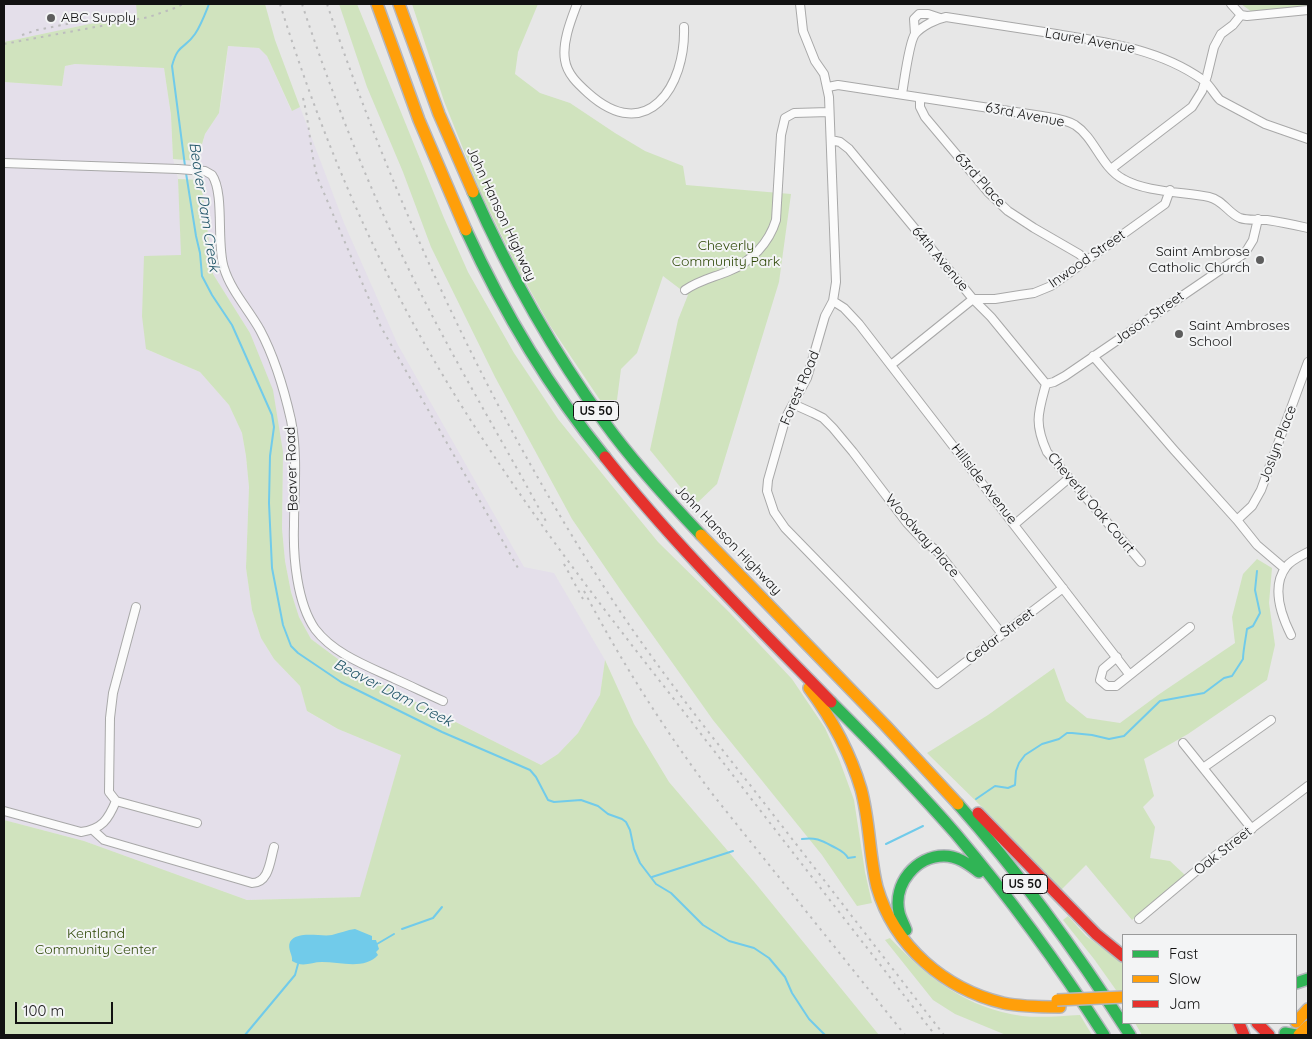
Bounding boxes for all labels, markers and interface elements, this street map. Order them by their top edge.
place label: ABC Supply [61,10,136,26]
marker: ABC Supply [45,12,57,24]
street label: Laurel Avenue [1043,25,1137,57]
street label: 63rd Avenue [984,99,1066,131]
water label: Beaver Dam Creek [185,141,223,273]
street label: John Hanson Highway [462,144,540,284]
street label: 63rd Place [951,149,1009,211]
street label: 64th Avenue [908,223,972,295]
street label: Inwood Street [1045,226,1129,292]
park label: Cheverly Community Park [672,238,780,270]
place label: Saint Ambrose Catholic Church [1149,244,1250,276]
marker: Saint Ambrose Catholic Church [1254,254,1266,266]
street label: Jason Street [1111,288,1187,348]
place label: Saint Ambroses School [1189,318,1290,351]
marker: Saint Ambroses School [1173,328,1185,340]
street label: Forest Road [777,348,823,428]
road number: US 50 [574,402,618,421]
street label: Joslyn Place [1256,403,1300,485]
street label: Beaver Road [282,426,302,512]
street label: Hillside Avenue [947,441,1021,527]
street label: Cheverly Oak Court [1044,449,1138,557]
street label: John Hanson Highway [671,481,785,599]
street label: Woodway Place [881,491,963,581]
street label: Cedar Street [962,605,1038,667]
water label: Beaver Dam Creek [330,655,456,731]
street label: Oak Street [1191,823,1255,879]
road number: US 50 [1002,874,1048,894]
park label: Kentland Community Center [35,926,157,959]
legend [1122,934,1297,1024]
text: Fast [1169,944,1198,963]
text: Slow [1169,969,1201,988]
scale bar [18,992,115,1024]
text: Jam [1169,994,1200,1013]
text: 100 m [23,1001,64,1020]

